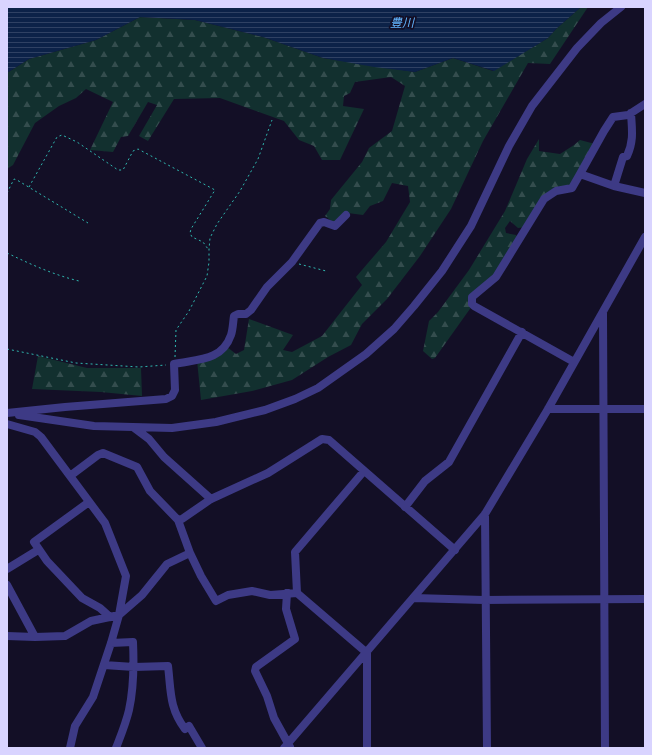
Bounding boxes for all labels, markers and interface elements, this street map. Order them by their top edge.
water label: 豊川 [390,16,416,30]

